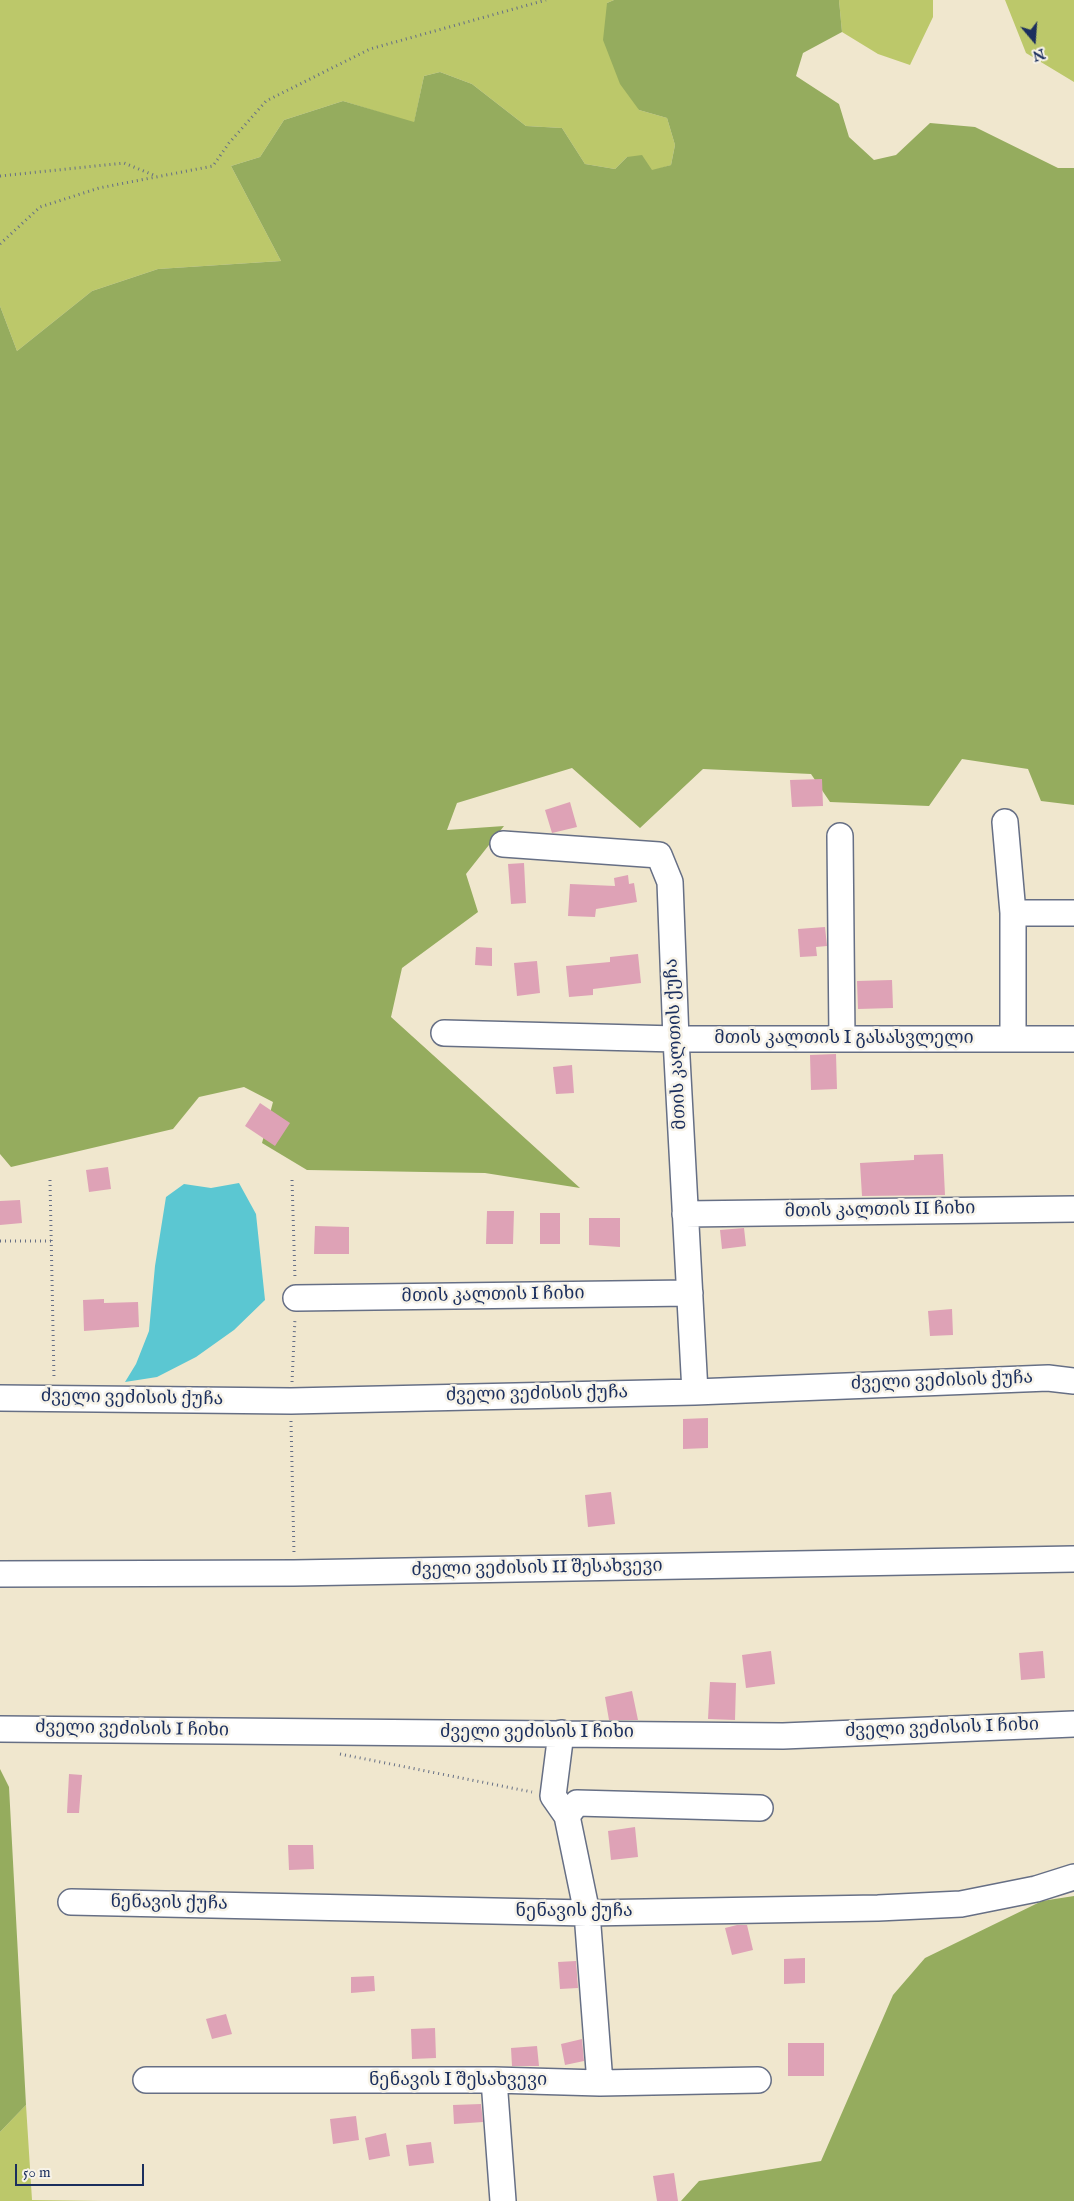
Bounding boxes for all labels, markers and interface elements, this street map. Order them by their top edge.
north arrow [1009,15,1059,65]
text: N [1030,44,1047,65]
street label: მთის კალთის ქუჩა [662,958,692,1130]
street label: მთის კალთის I გასასვლელი [714,1028,974,1050]
street label: მთის კალთის II ჩიხი [784,1199,976,1223]
street label: მთის კალთის I ჩიხი [401,1284,585,1308]
street label: ძველი ვეძისის ქუჩა [850,1368,1034,1396]
street label: ძველი ვეძისის ქუჩა [446,1383,628,1407]
street label: ძველი ვეძისის ქუჩა [41,1387,223,1411]
street label: ძველი ვეძისის II შესახვევი [411,1556,663,1582]
street label: ძველი ვეძისის I ჩიხი [845,1715,1039,1743]
street label: ძველი ვეძისის I ჩიხი [35,1718,229,1742]
street label: ძველი ვეძისის I ჩიხი [440,1722,634,1744]
street label: ნენავის ქუჩა [110,1892,228,1916]
street label: ნენავის ქუჩა [515,1901,633,1923]
street label: ნენავის I შესახვევი [369,2070,547,2092]
scale bar [18,2154,146,2186]
text: 50 m [23,2163,51,2182]

